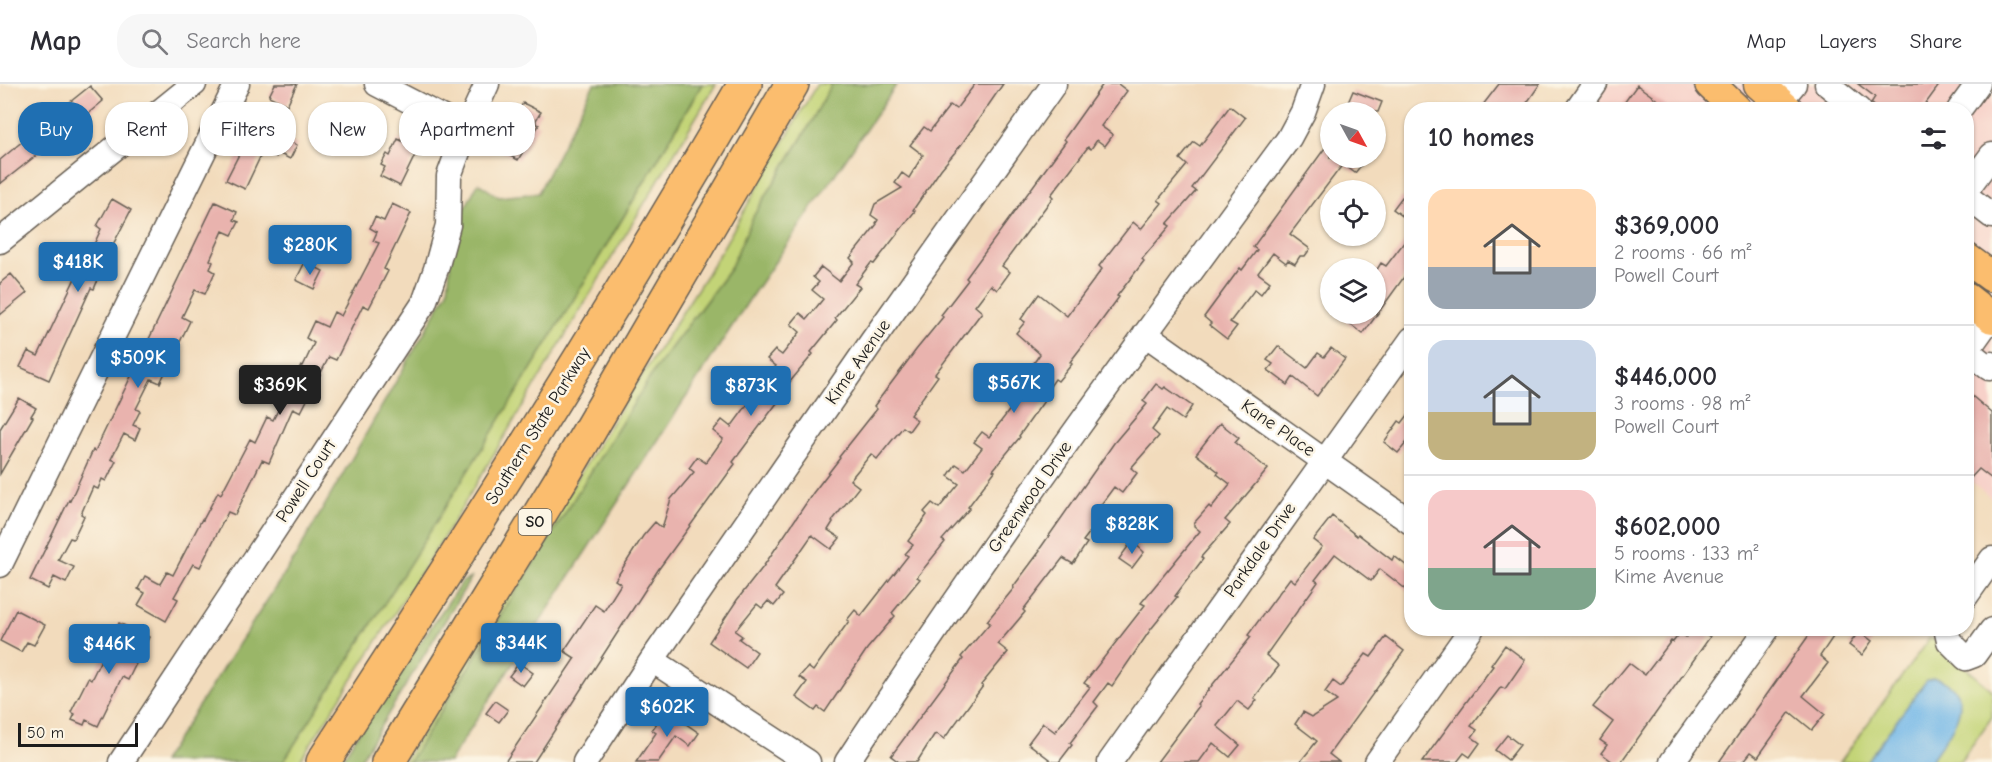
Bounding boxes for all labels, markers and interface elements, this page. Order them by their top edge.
search box [117,14,537,68]
text: Map [30,25,81,57]
icon: search [138,25,171,58]
text: Search here [186,28,301,54]
text: Map [1747,29,1786,53]
text: Layers [1819,29,1877,53]
text: Share [1910,29,1962,53]
chip: Buy [18,102,93,156]
chip: Rent [105,102,188,156]
chip: Filters [200,102,296,156]
chip: New [308,102,387,156]
chip: Apartment [399,102,535,156]
north arrow [1320,102,1386,168]
map controls [1320,102,1386,324]
icon: filters [1917,122,1950,155]
text: 10 homes [1428,123,1534,153]
button: locate [1320,180,1386,246]
text: $369,000 [1614,211,1719,241]
icon: home [1476,213,1548,285]
pin: $280K [268,225,352,276]
text: $280K [283,233,337,256]
text: 2 rooms · 66 m² [1614,241,1752,264]
pin: $418K [36,242,120,293]
text: $418K [53,250,103,273]
button: layers [1320,258,1386,324]
text: Powell Court [1614,264,1719,287]
street label: Kime Avenue [821,315,895,409]
pin: $509K [96,338,180,389]
street label: Southern State Parkway [481,343,595,508]
text: $509K [110,346,166,369]
text: $446,000 [1614,362,1717,392]
pin: $567K [972,363,1056,414]
icon: home [1476,364,1548,436]
pin: $369K [238,365,322,416]
pin: $873K [709,366,793,417]
text: $567K [987,371,1041,394]
text: $369K [253,373,307,396]
text: $873K [725,374,777,397]
text: 3 rooms · 98 m² [1614,392,1750,415]
street label: Kane Place [1237,395,1319,461]
text: Powell Court [1614,415,1719,438]
street label: Powell Court [272,435,341,526]
street label: Greenwood Drive [984,437,1076,557]
street label: Parkdale Drive [1220,499,1300,601]
pin: $828K [1090,504,1174,555]
road number: SO [518,509,552,535]
text: $828K [1105,512,1159,535]
text: $602,000 [1614,512,1721,542]
icon: home [1476,514,1548,586]
text: 5 rooms · 133 m² [1614,542,1758,565]
text: Kime Avenue [1614,565,1724,588]
pin: $344K [479,623,563,674]
pin: $446K [67,624,151,675]
text: $344K [495,631,547,654]
text: $446K [83,632,135,655]
pin: $602K [625,687,709,738]
text: $602K [639,695,695,718]
scale bar [18,720,138,748]
text: 50 m [27,724,64,742]

